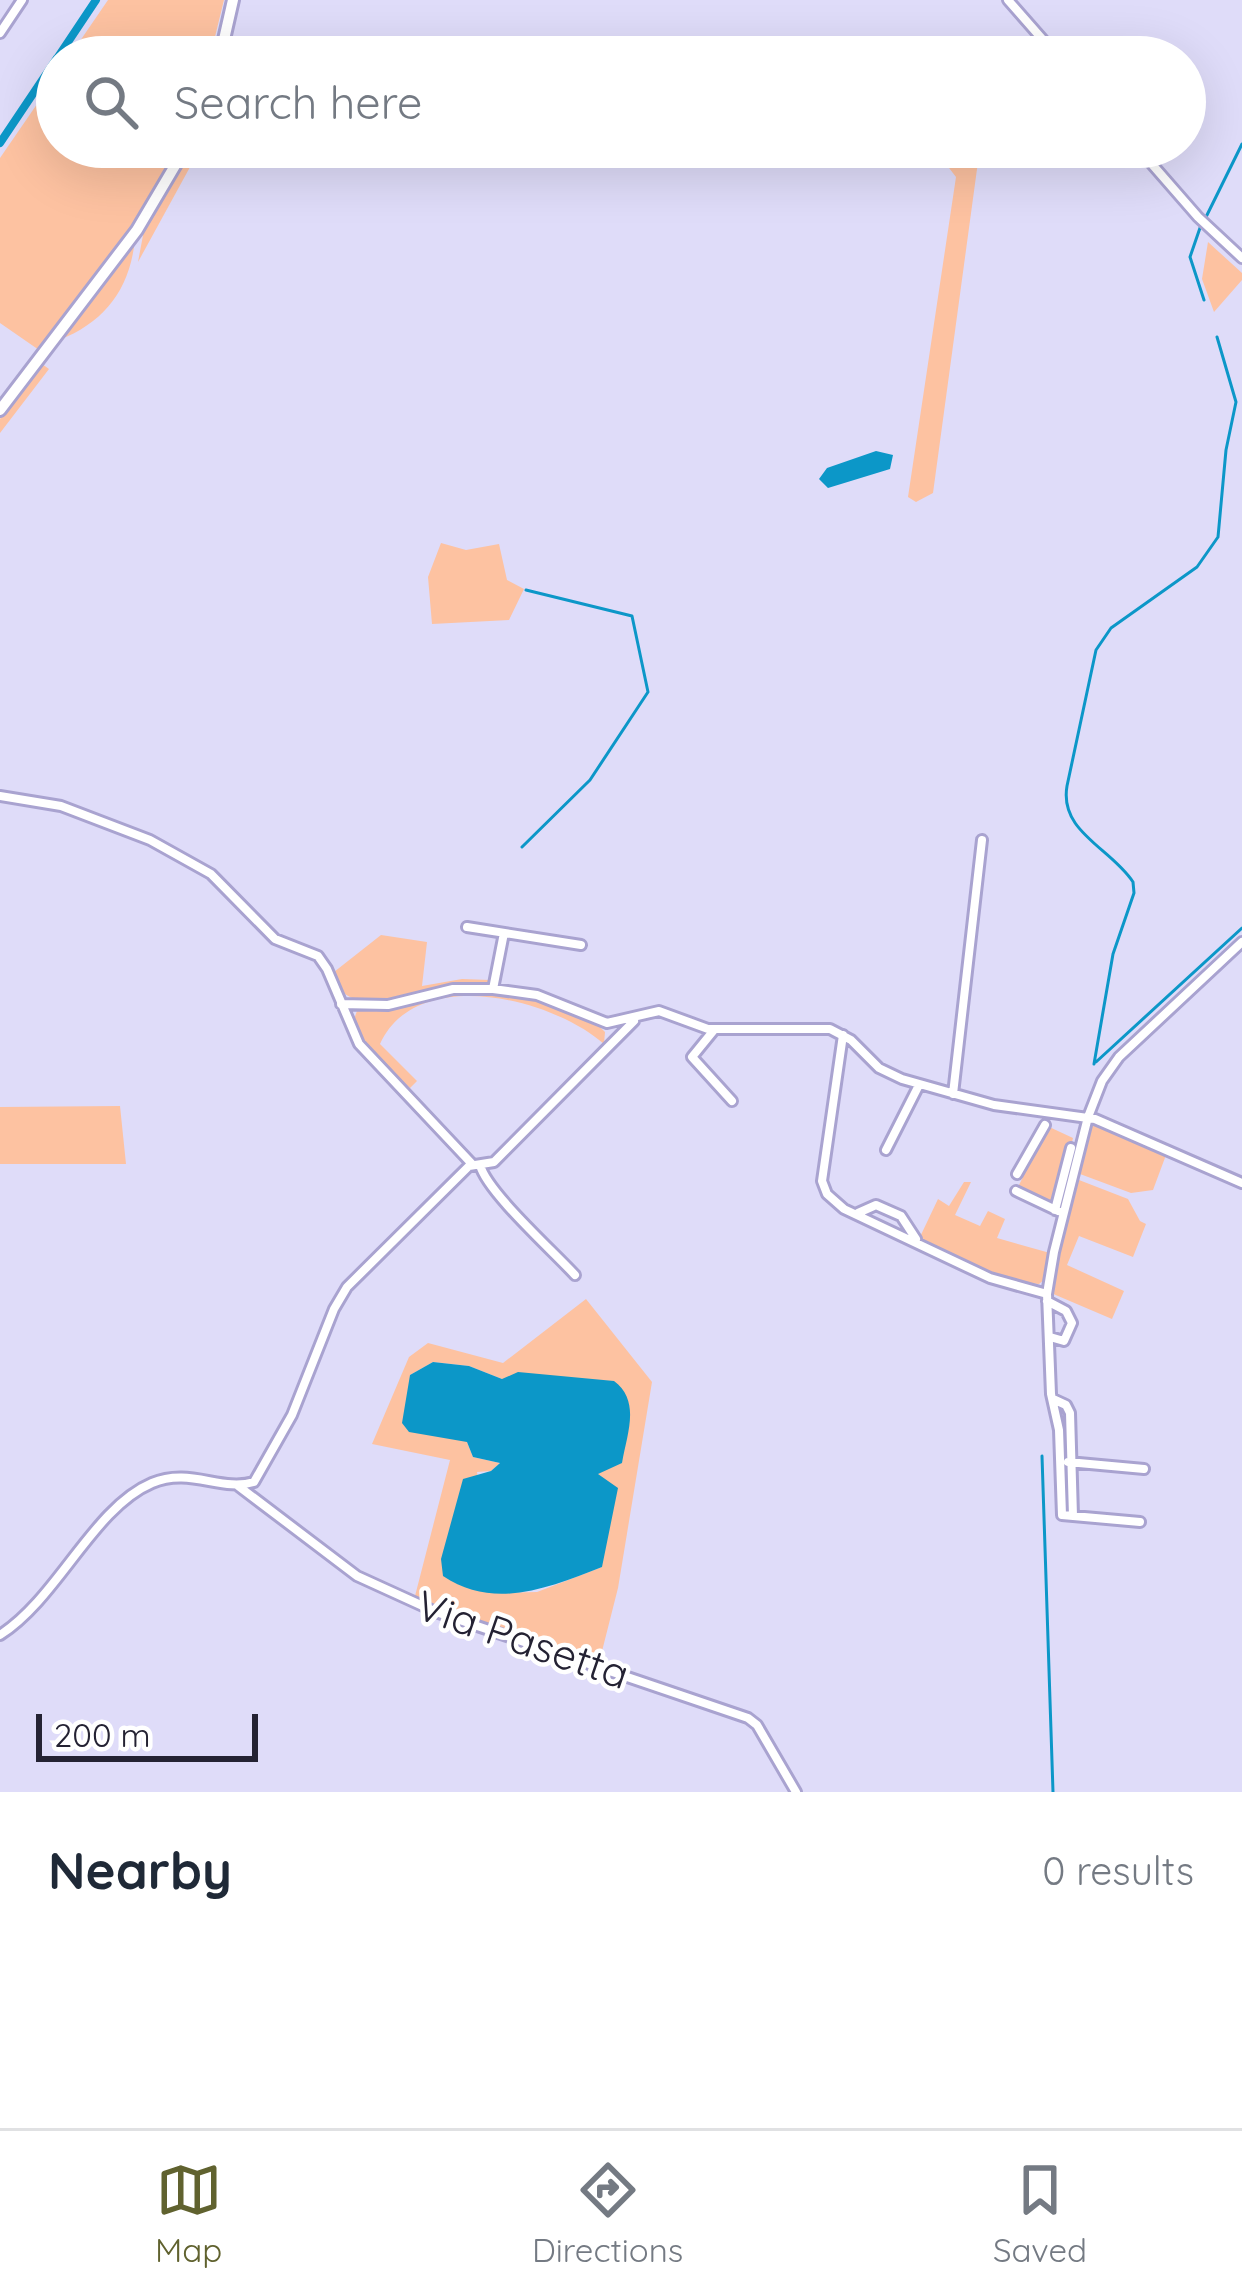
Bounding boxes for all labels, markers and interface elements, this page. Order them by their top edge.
search box [36,36,1206,168]
icon: search [78,69,144,135]
text: Search here [174,74,422,130]
street label: Via Pasetta [410,1578,636,1700]
scale bar [36,1708,258,1761]
text: 200 m [54,1714,151,1755]
text: Nearby [48,1838,232,1902]
text: 0 results [1042,1846,1194,1895]
tab: Map [155,2157,222,2270]
tab: Directions [532,2157,683,2270]
tab: Saved [993,2157,1087,2270]

